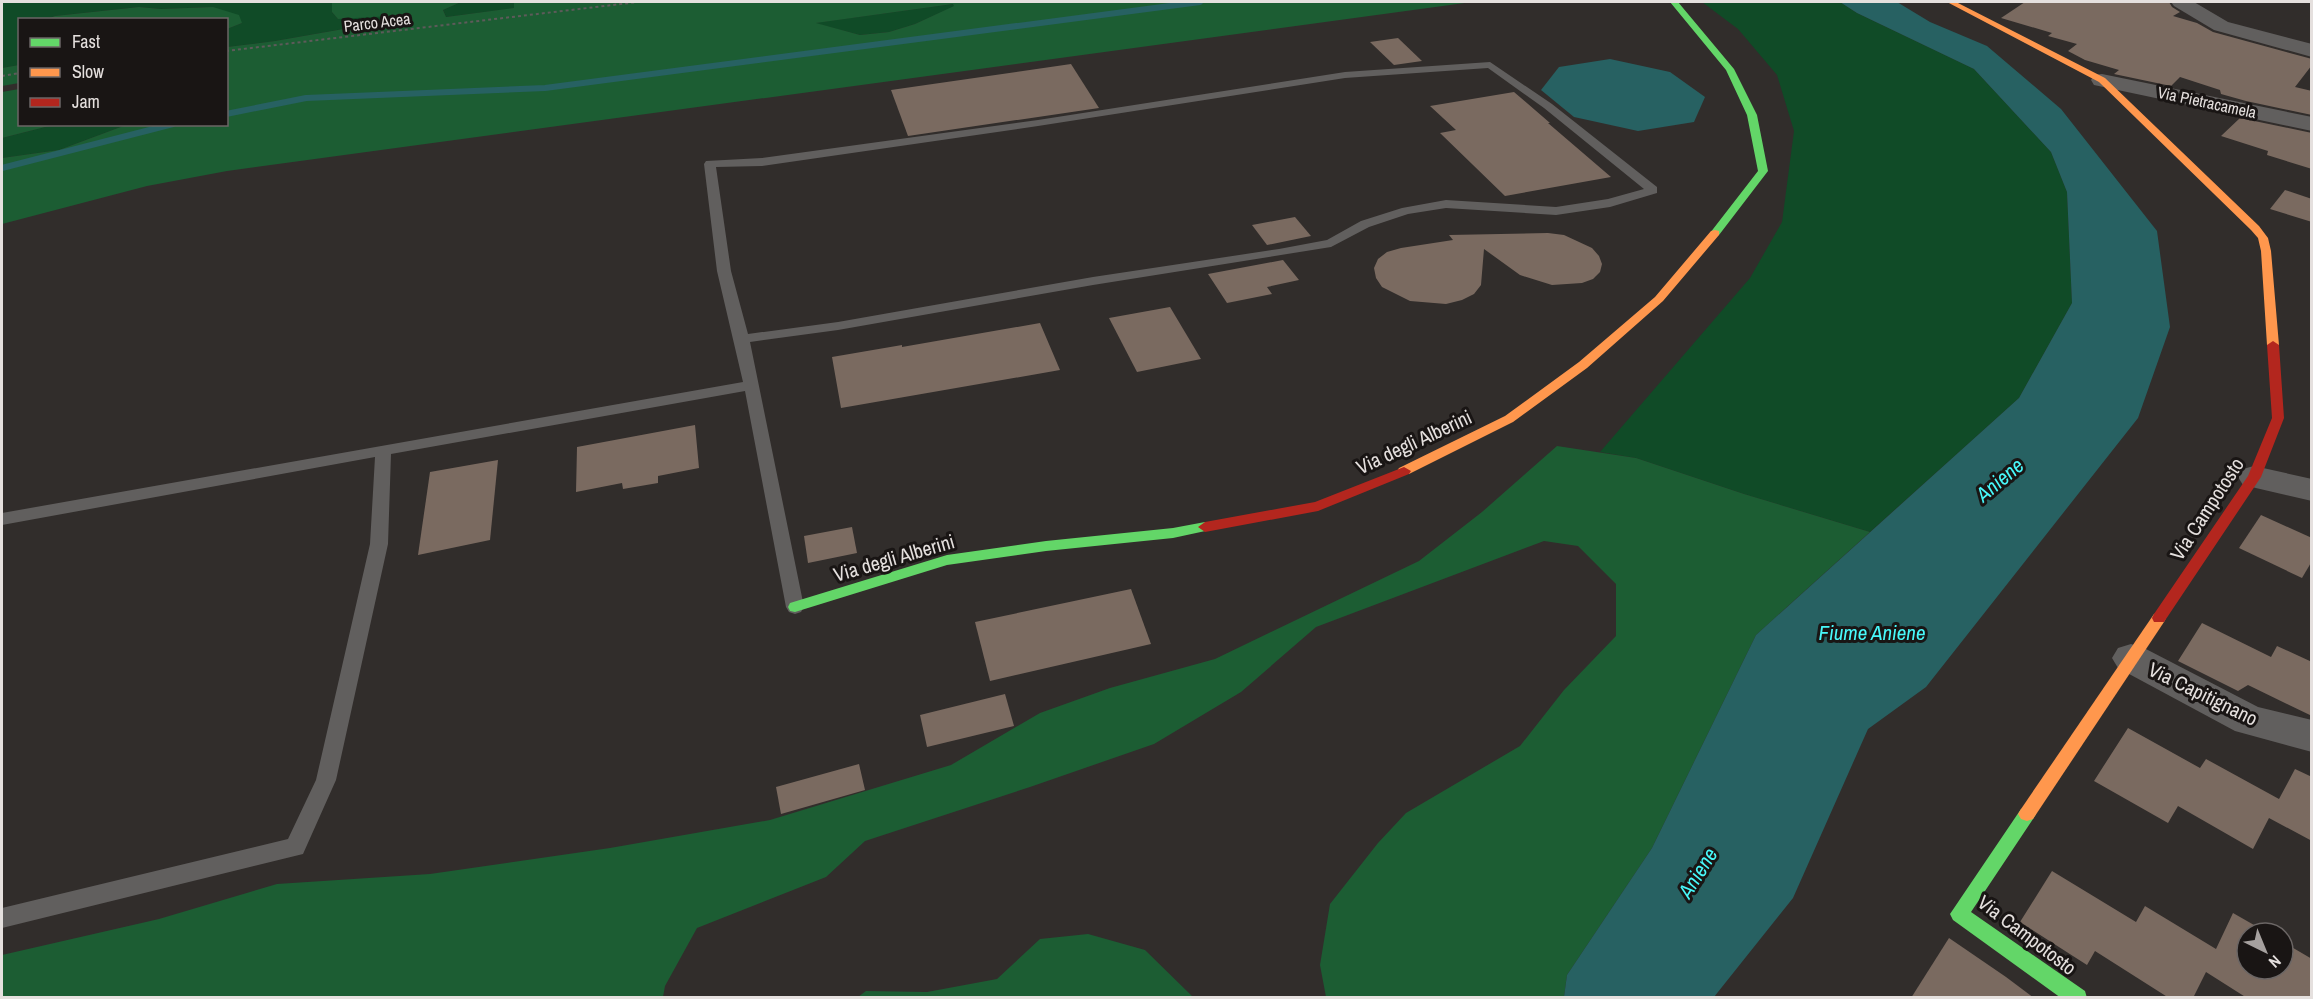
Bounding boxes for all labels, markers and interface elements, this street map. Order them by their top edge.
street label: Parco Acea [342,7,412,37]
legend [18,18,228,126]
text: Fast [72,29,100,54]
text: Slow [72,59,104,84]
street label: Via Pietracamela [2156,81,2259,123]
text: Jam [72,89,100,114]
street label: Via degli Alberini [1352,403,1476,480]
water label: Aniene [1969,451,2030,509]
street label: Via Campotosto [2163,452,2250,565]
street label: Via degli Alberini [830,527,957,588]
water label: Fiume Aniene [1818,618,1926,647]
street label: Via Capitignano [2144,655,2262,732]
water label: Aniene [1670,842,1724,904]
street label: Via Campotosto [1972,889,2082,981]
north arrow [2235,921,2295,981]
text: N [2264,951,2286,973]

